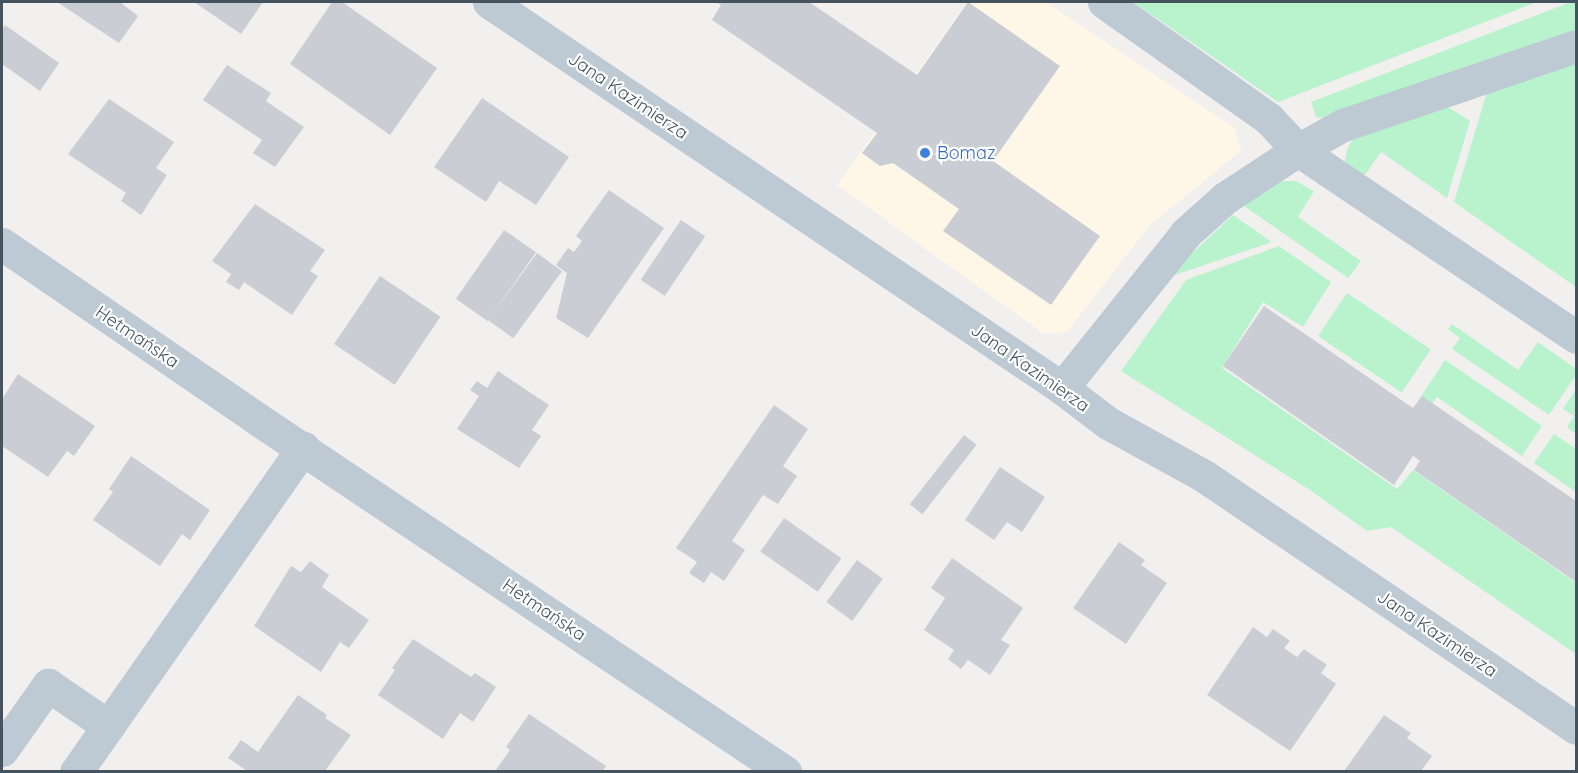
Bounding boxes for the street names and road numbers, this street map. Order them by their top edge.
street label: Jana Kazimierza [564,48,692,144]
street label: Hetmańska [91,301,183,373]
street label: Jana Kazimierza [967,319,1093,417]
street label: Hetmańska [498,574,590,646]
street label: Jana Kazimierza [1373,586,1501,682]

